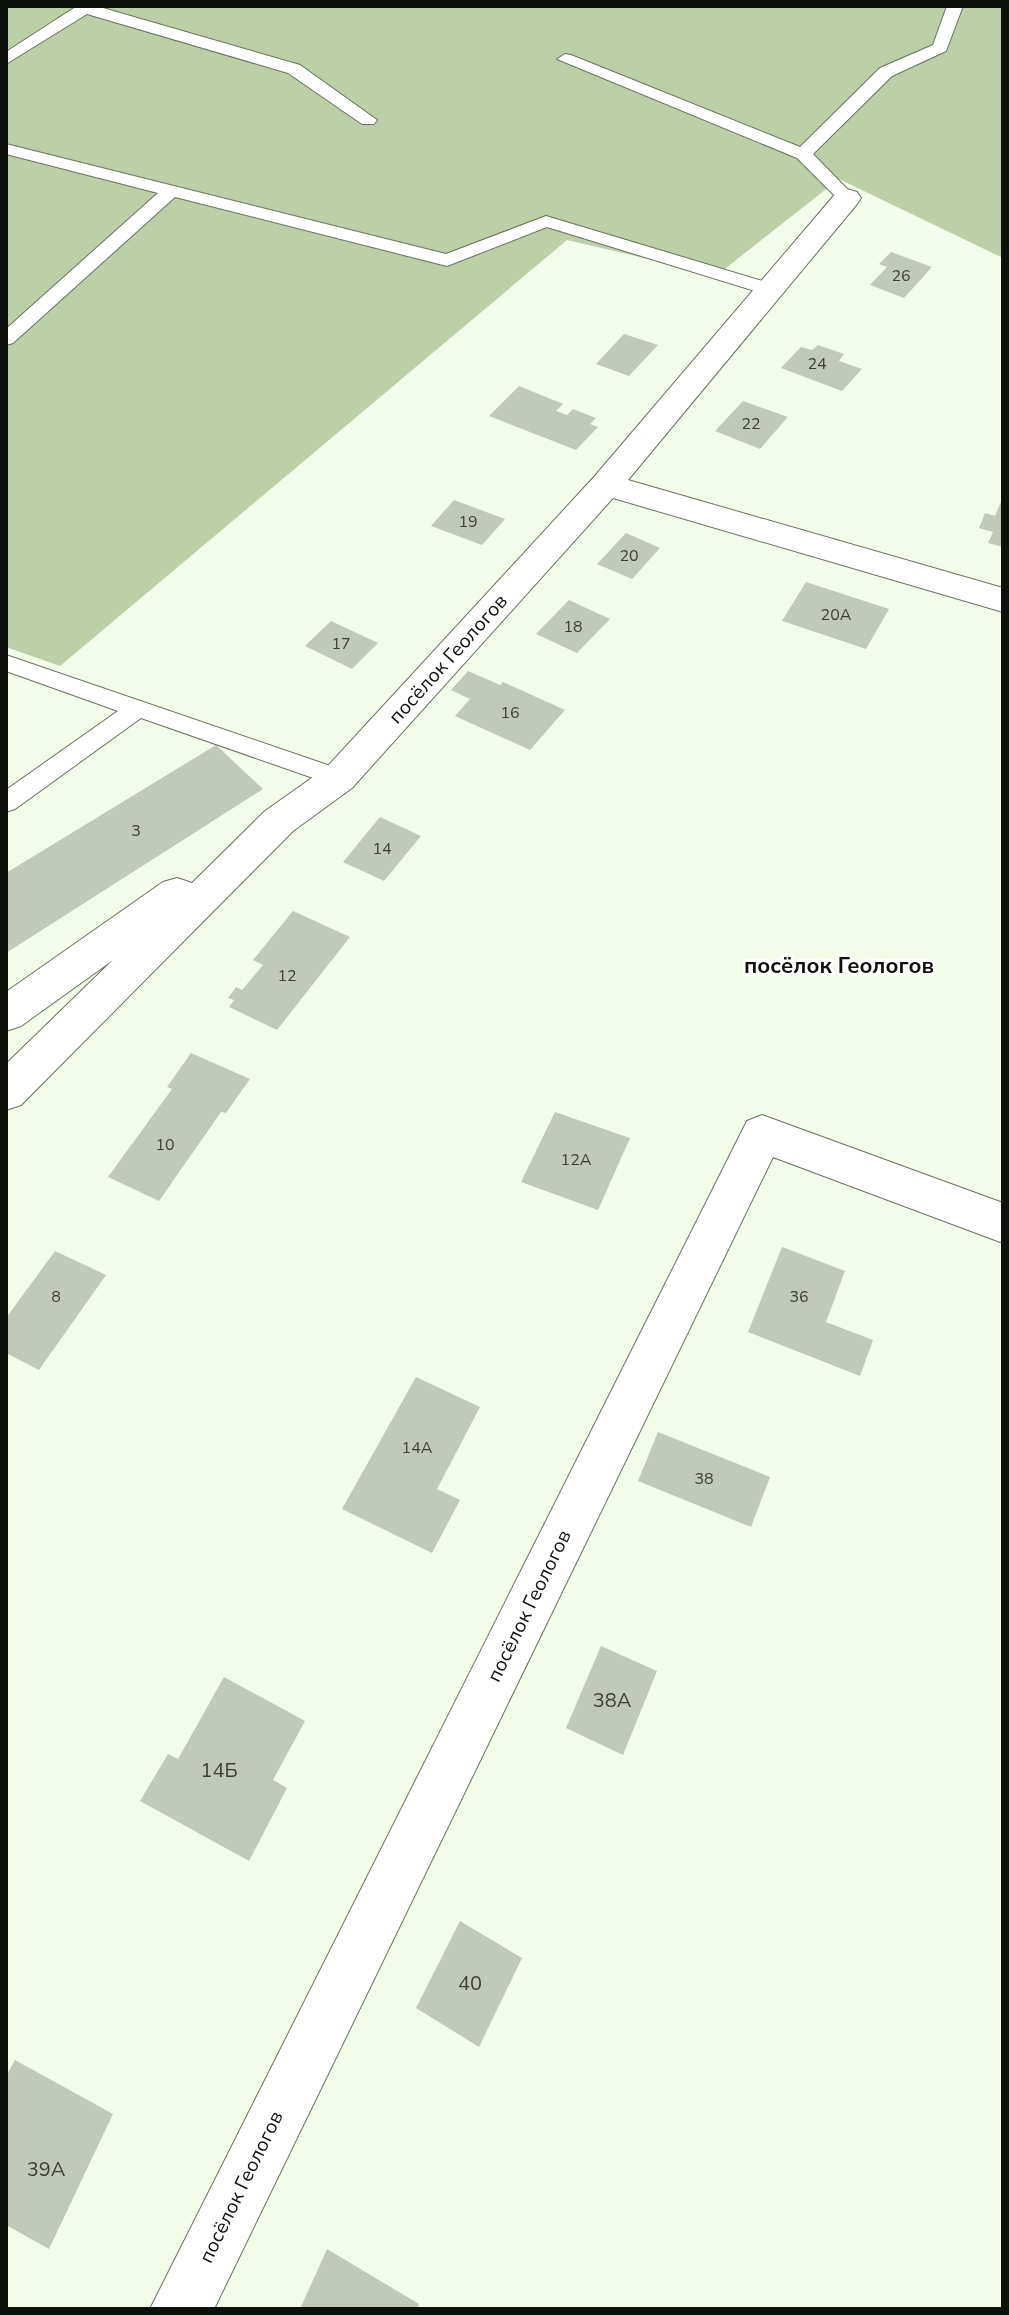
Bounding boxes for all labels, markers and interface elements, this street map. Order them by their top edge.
house number: 26 [891,265,911,287]
house number: 24 [807,353,827,375]
house number: 22 [741,413,761,435]
house number: 19 [458,511,478,533]
house number: 20 [619,545,639,567]
street label: посёлок Геологов [382,588,514,730]
house number: 20А [821,604,852,626]
house number: 18 [563,616,583,638]
house number: 17 [331,633,351,655]
house number: 16 [500,702,520,724]
house number: 3 [131,820,141,842]
house number: 14 [372,838,392,860]
district label: посёлок Геологов [744,951,934,981]
house number: 12 [277,965,297,987]
house number: 10 [155,1134,175,1156]
house number: 12А [561,1149,592,1171]
house number: 8 [51,1286,61,1308]
house number: 36 [789,1286,809,1308]
house number: 14А [402,1437,433,1459]
house number: 38 [694,1468,714,1490]
street label: посёлок Геологов [480,1525,578,1686]
house number: 38А [593,1687,632,1714]
house number: 14Б [200,1757,238,1784]
house number: 40 [458,1970,482,1997]
street label: посёлок Геологов [192,2106,290,2267]
house number: 39А [27,2156,66,2183]

